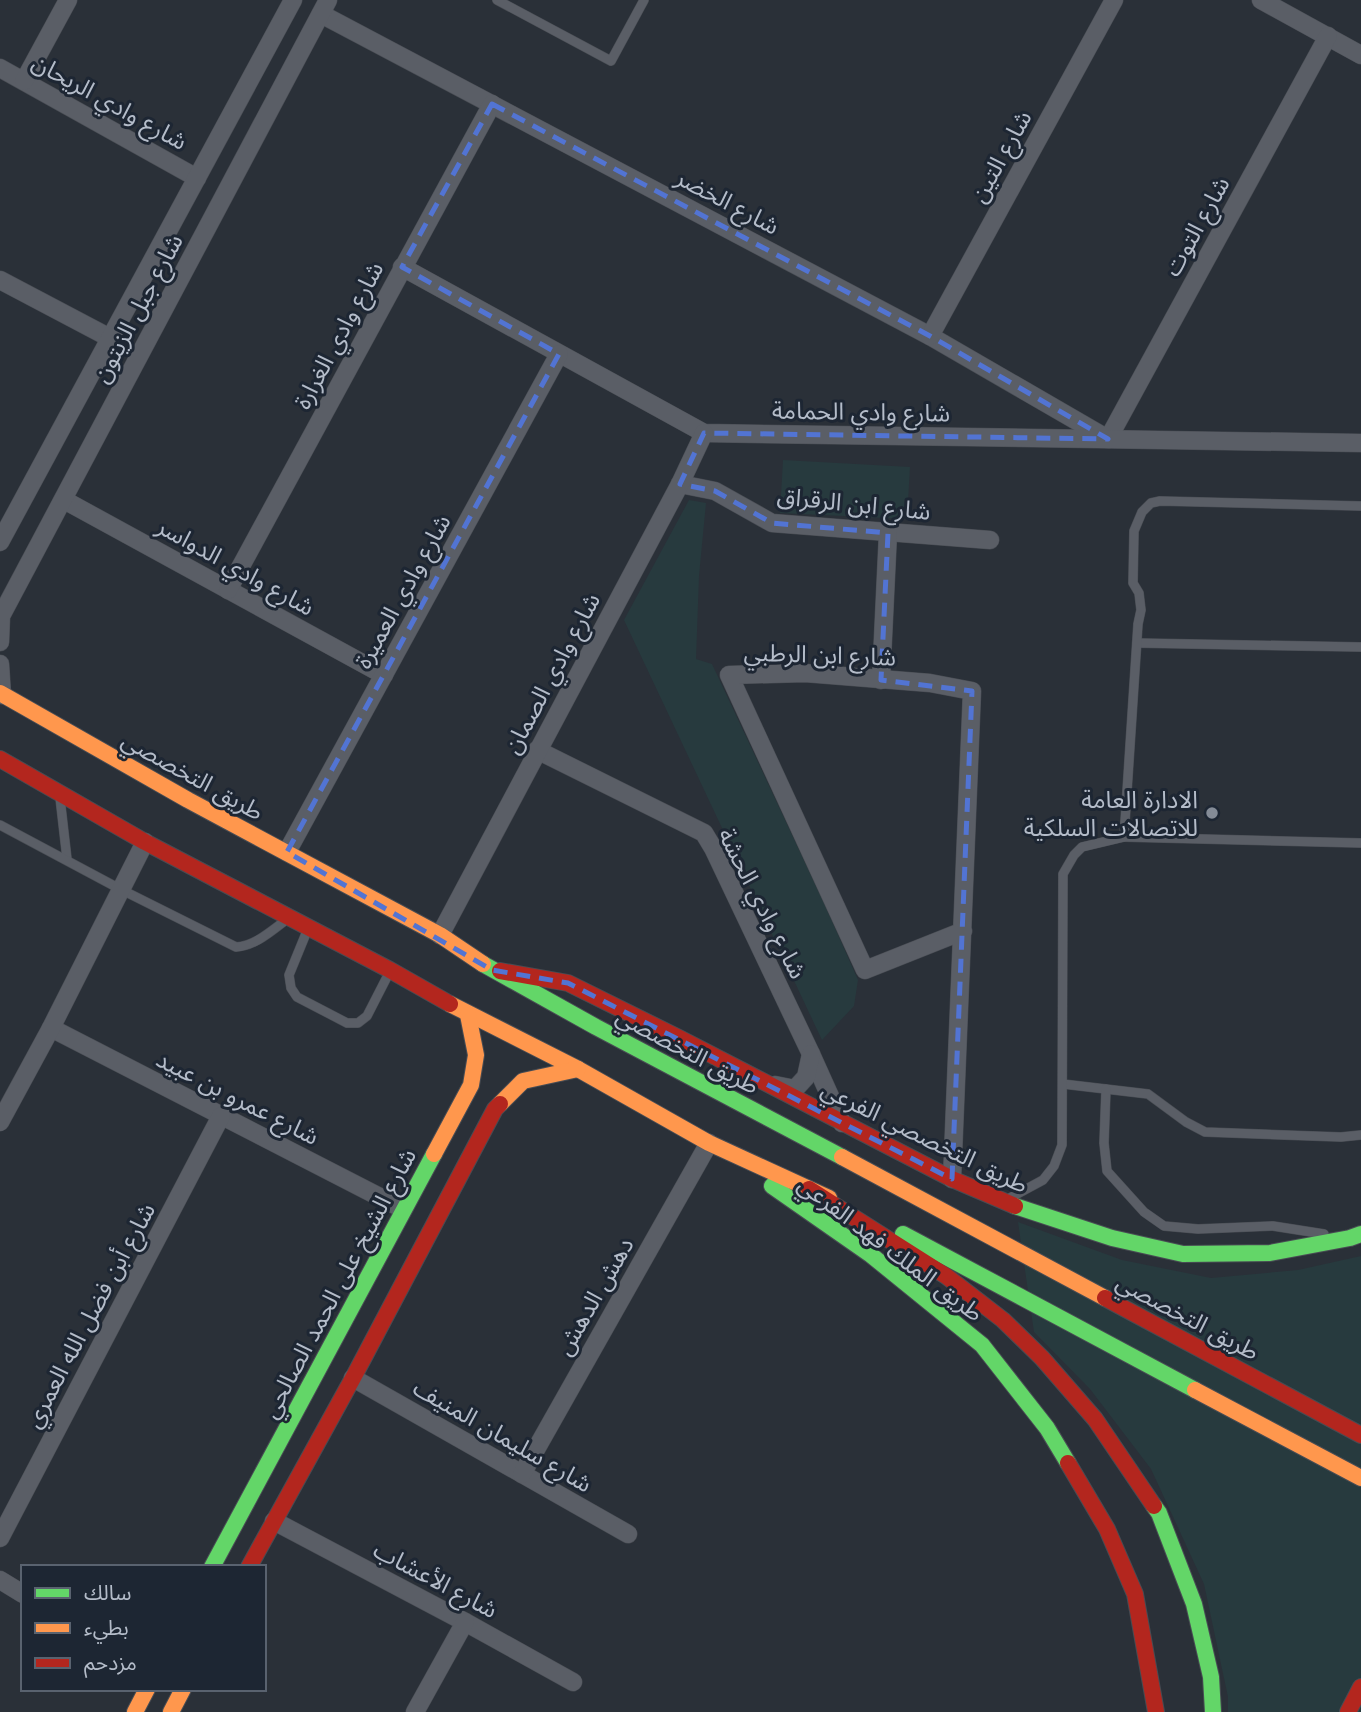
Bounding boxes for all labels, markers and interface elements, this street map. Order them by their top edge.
street label: شارع وادي الريحان [25,46,193,160]
street label: شارع التين [962,105,1040,209]
street label: شارع الخضر [669,161,785,243]
street label: شارع التوت [1156,171,1238,283]
street label: شارع جبل الزيتون [85,228,191,389]
street label: شارع وادي الغرارة [287,256,393,416]
street label: شارع وادي الحمامة [771,394,950,432]
street label: شارع ابن الرقراق [775,480,932,529]
street label: شارع وادي العميرة [347,509,461,676]
street label: شارع وادي الدواسر [149,510,320,626]
street label: شارع وادي الصمان [496,587,610,761]
street label: شارع ابن الرطبي [743,636,897,676]
street label: طريق التخصصي [115,724,269,830]
place label: الادارة العامة للاتصالات السلكية [1024,784,1198,842]
marker: الادارة العامة للاتصالات السلكية [1204,805,1220,821]
street label: شارع وادي الحشة [708,823,814,986]
street label: طريق التخصصي [609,1000,765,1104]
street label: شارع عمرو بن عبيد [150,1043,324,1154]
street label: طريق التخصصي الفرعي [815,1073,1033,1203]
street label: شارع الشيخ على الحمد الصالحي [254,1143,426,1425]
street label: طريق الملك فهد الفرعي [790,1168,990,1331]
street label: شارع أبن فضل الله العمري [17,1197,165,1435]
street label: دهش الدهش [548,1232,640,1360]
street label: طريق التخصصي [1109,1266,1265,1370]
street label: شارع سليمان المنيف [407,1372,598,1501]
street label: شارع الأعشاب [367,1534,503,1627]
legend [21,1565,266,1691]
text: سالك [84,1579,131,1605]
text: بطيء [84,1614,129,1644]
text: مزدحم [84,1649,137,1678]

